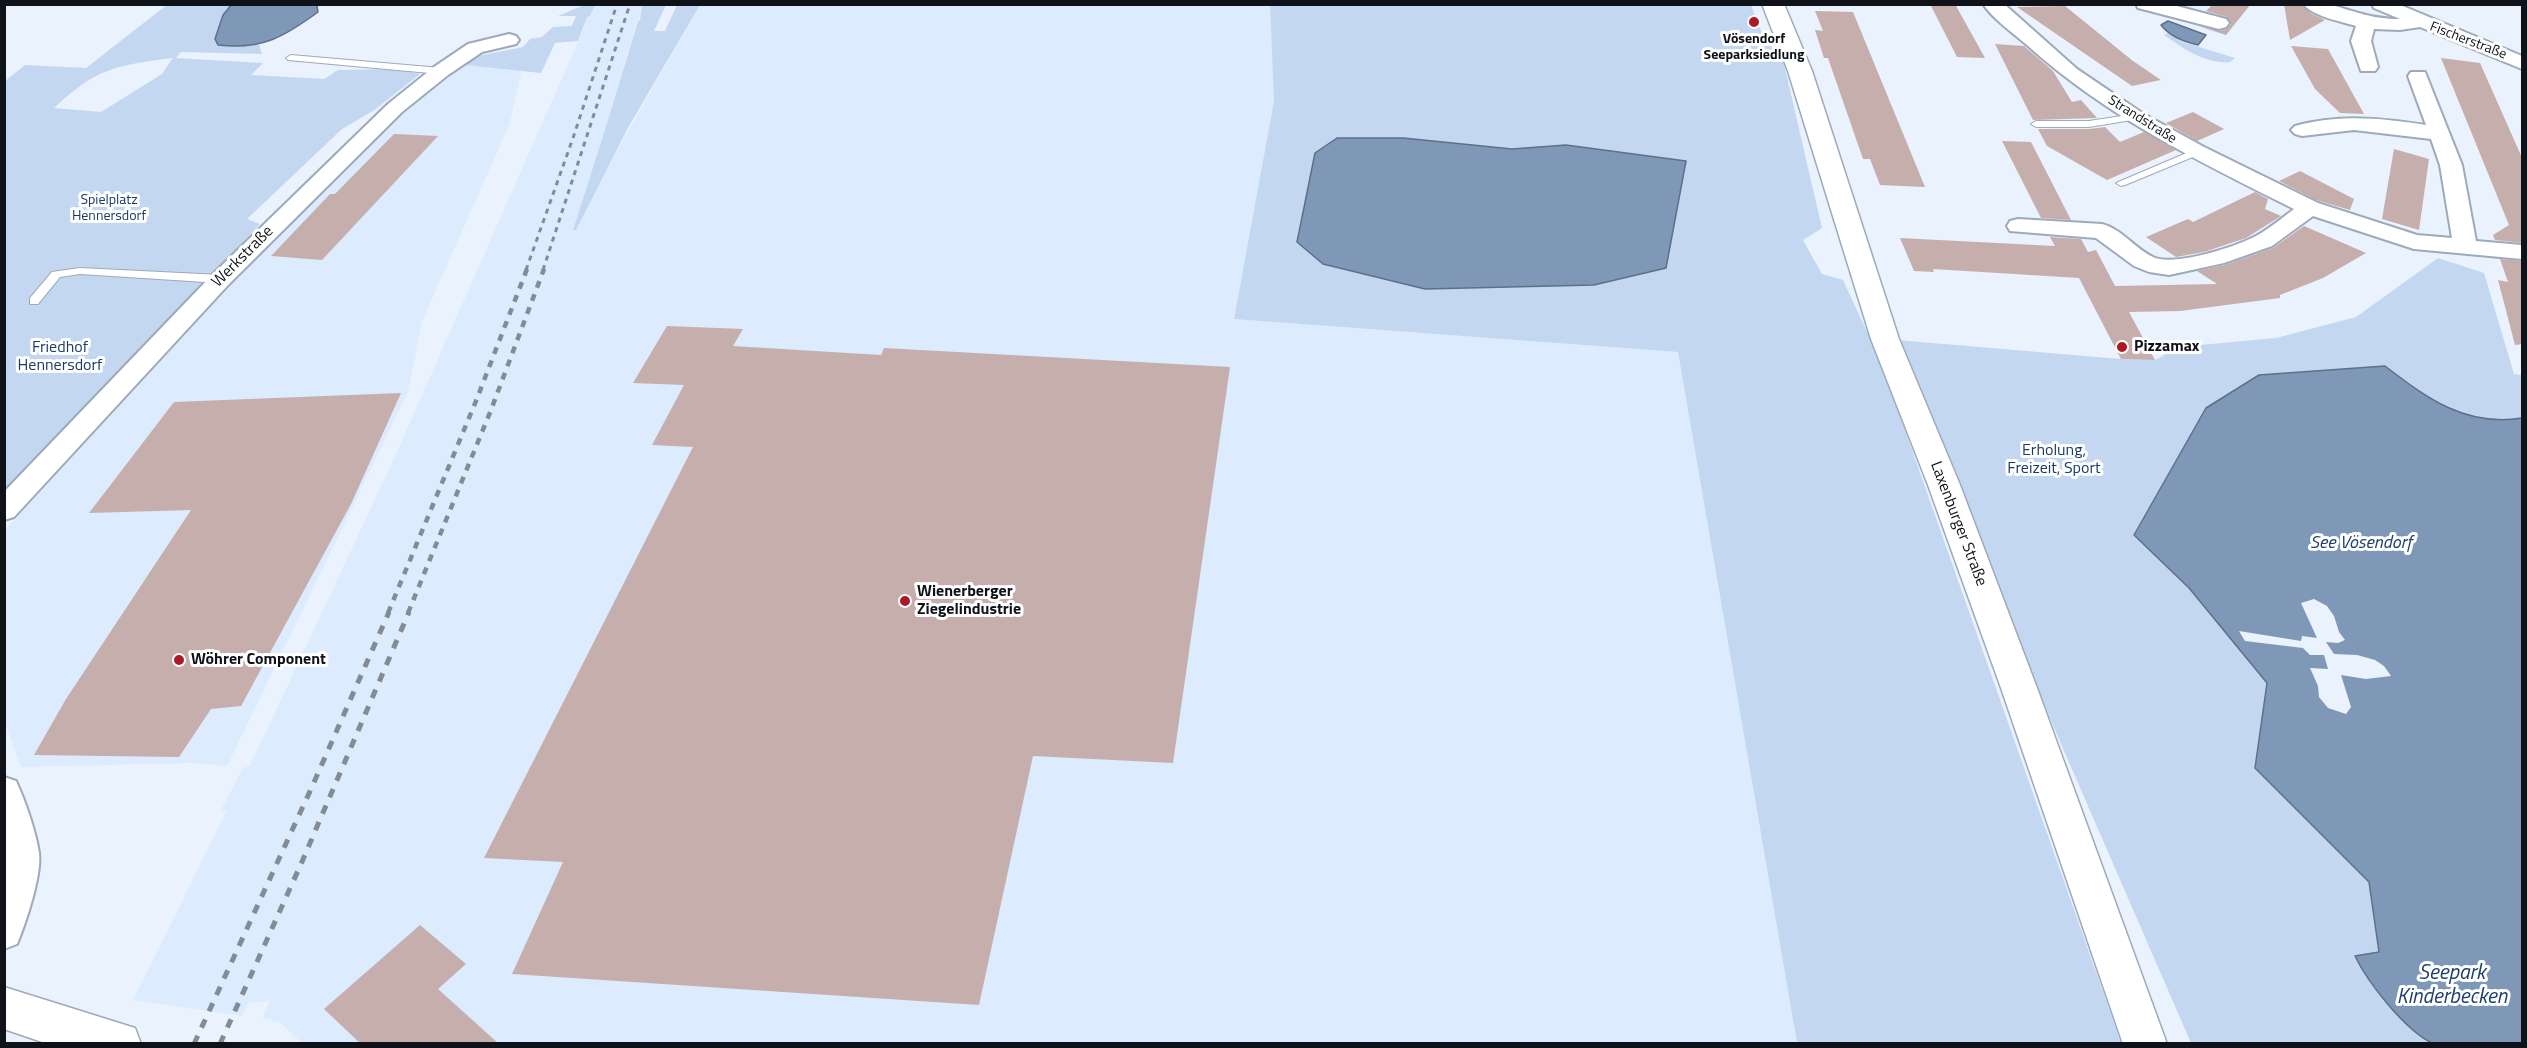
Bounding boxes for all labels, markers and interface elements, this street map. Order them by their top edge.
marker: Vösendorf Seeparksiedlung [1747,15,1761,29]
street label: Fischerstraße [2427,19,2509,63]
place label: Vösendorf Seeparksiedlung [1704,32,1804,64]
street label: Strandstraße [2105,92,2179,148]
park label: Spielplatz Hennersdorf [72,193,146,226]
street label: Werkstraße [208,222,278,292]
place label: Pizzamax [2134,337,2199,357]
park label: Friedhof Hennersdorf [18,338,102,376]
marker: Pizzamax [2115,340,2129,354]
park label: Erholung, Freizeit, Sport [2007,441,2101,479]
street label: Laxenburger Straße [1925,459,1991,589]
water label: See Vösendorf [2310,533,2412,555]
place label: Wienerberger Ziegelindustrie [917,582,1021,620]
marker: Wienerberger Ziegelindustrie [898,594,912,608]
place label: Wöhrer Component [191,650,326,670]
marker: Wöhrer Component [172,653,186,667]
water label: Seepark Kinderbecken [2397,961,2507,1011]

